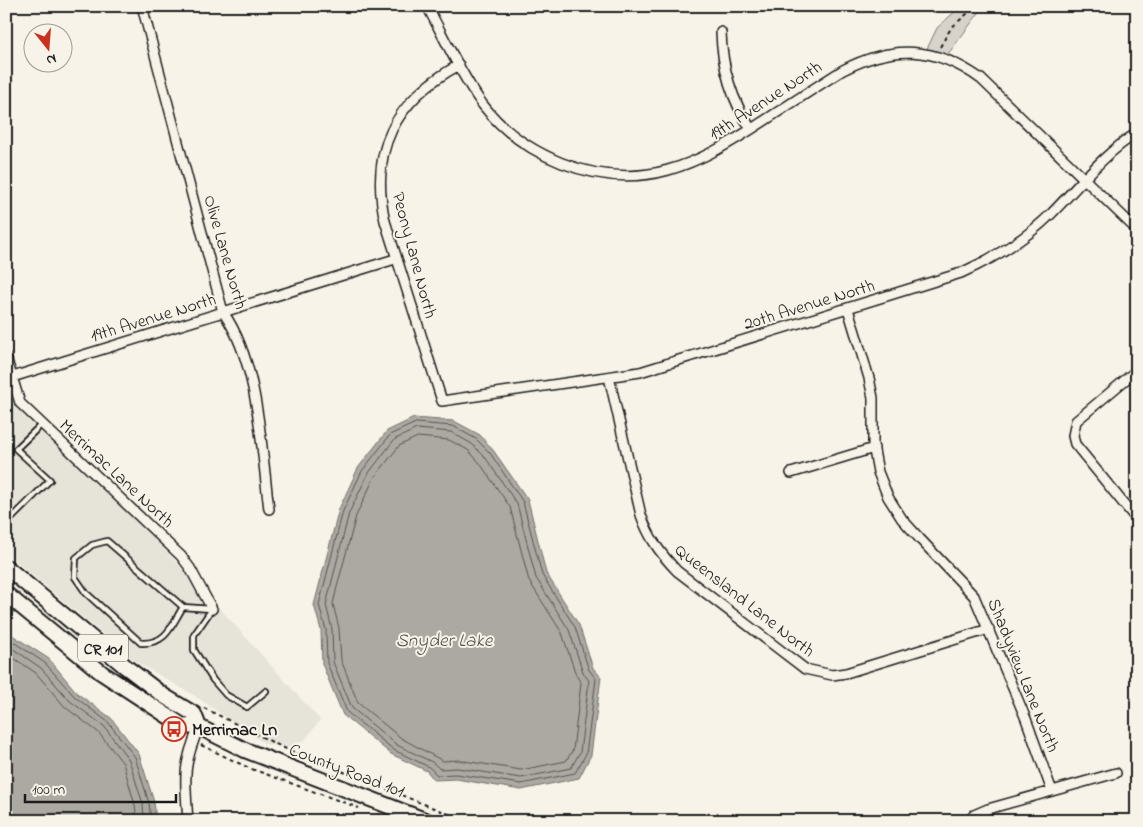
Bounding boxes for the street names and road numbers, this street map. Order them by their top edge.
street label: 19th Avenue North [704,55,828,148]
street label: Peony Lane North [384,190,442,322]
street label: Olive Lane North [195,192,253,313]
street label: 20th Avenue North [741,274,878,338]
street label: 19th Avenue North [88,287,220,350]
street label: Merrimac Lane North [52,414,179,535]
street label: Queensland Lane North [668,538,819,665]
street label: Shadyview Lane North [979,595,1065,757]
road number: CR 101 [78,634,128,661]
street label: County Road 101 [285,738,408,806]

